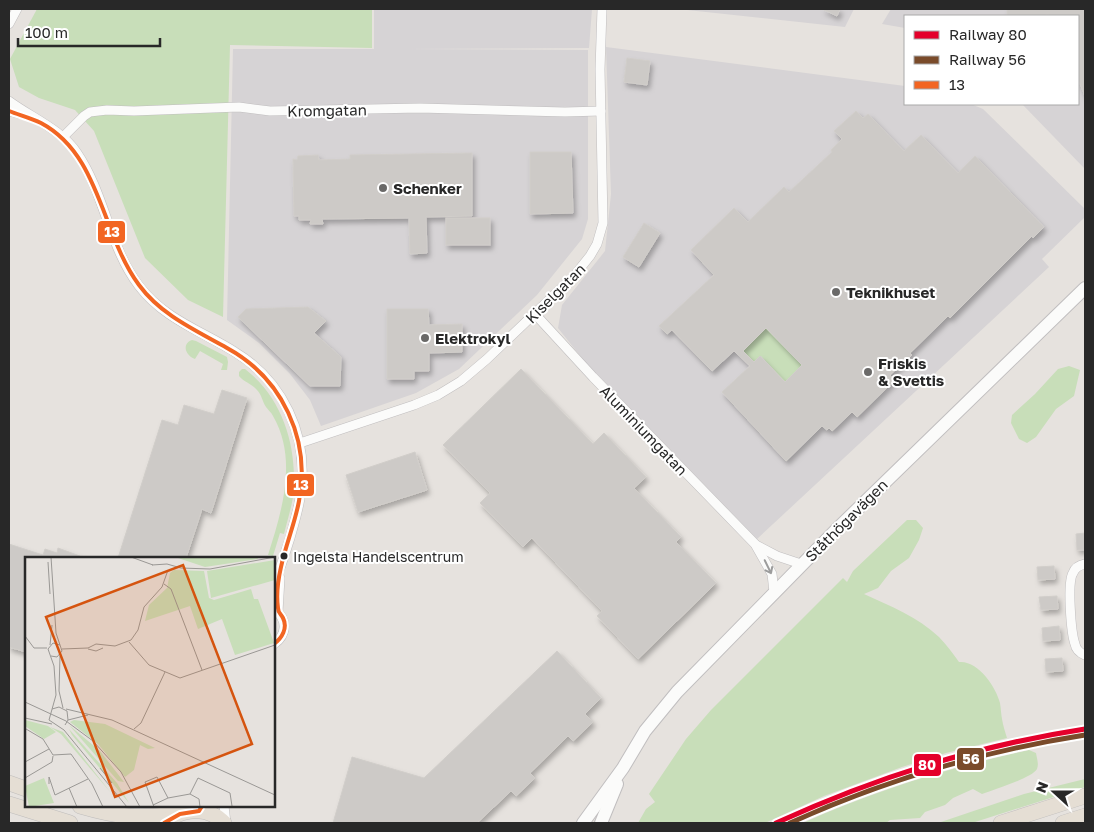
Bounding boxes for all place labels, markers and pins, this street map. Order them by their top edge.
place label: Schenker [393,179,462,197]
marker: Schenker [377,182,389,194]
place label: Teknikhuset [846,283,935,301]
marker: Teknikhuset [830,286,842,298]
place label: Elektrokyl [435,329,511,347]
marker: Elektrokyl [419,332,431,344]
place label: Friskis & Svettis [878,354,944,389]
marker: Friskis & Svettis [862,366,874,378]
place label: Ingelsta Handelscentrum [293,548,464,565]
marker: Ingelsta Handelscentrum [279,551,289,561]

